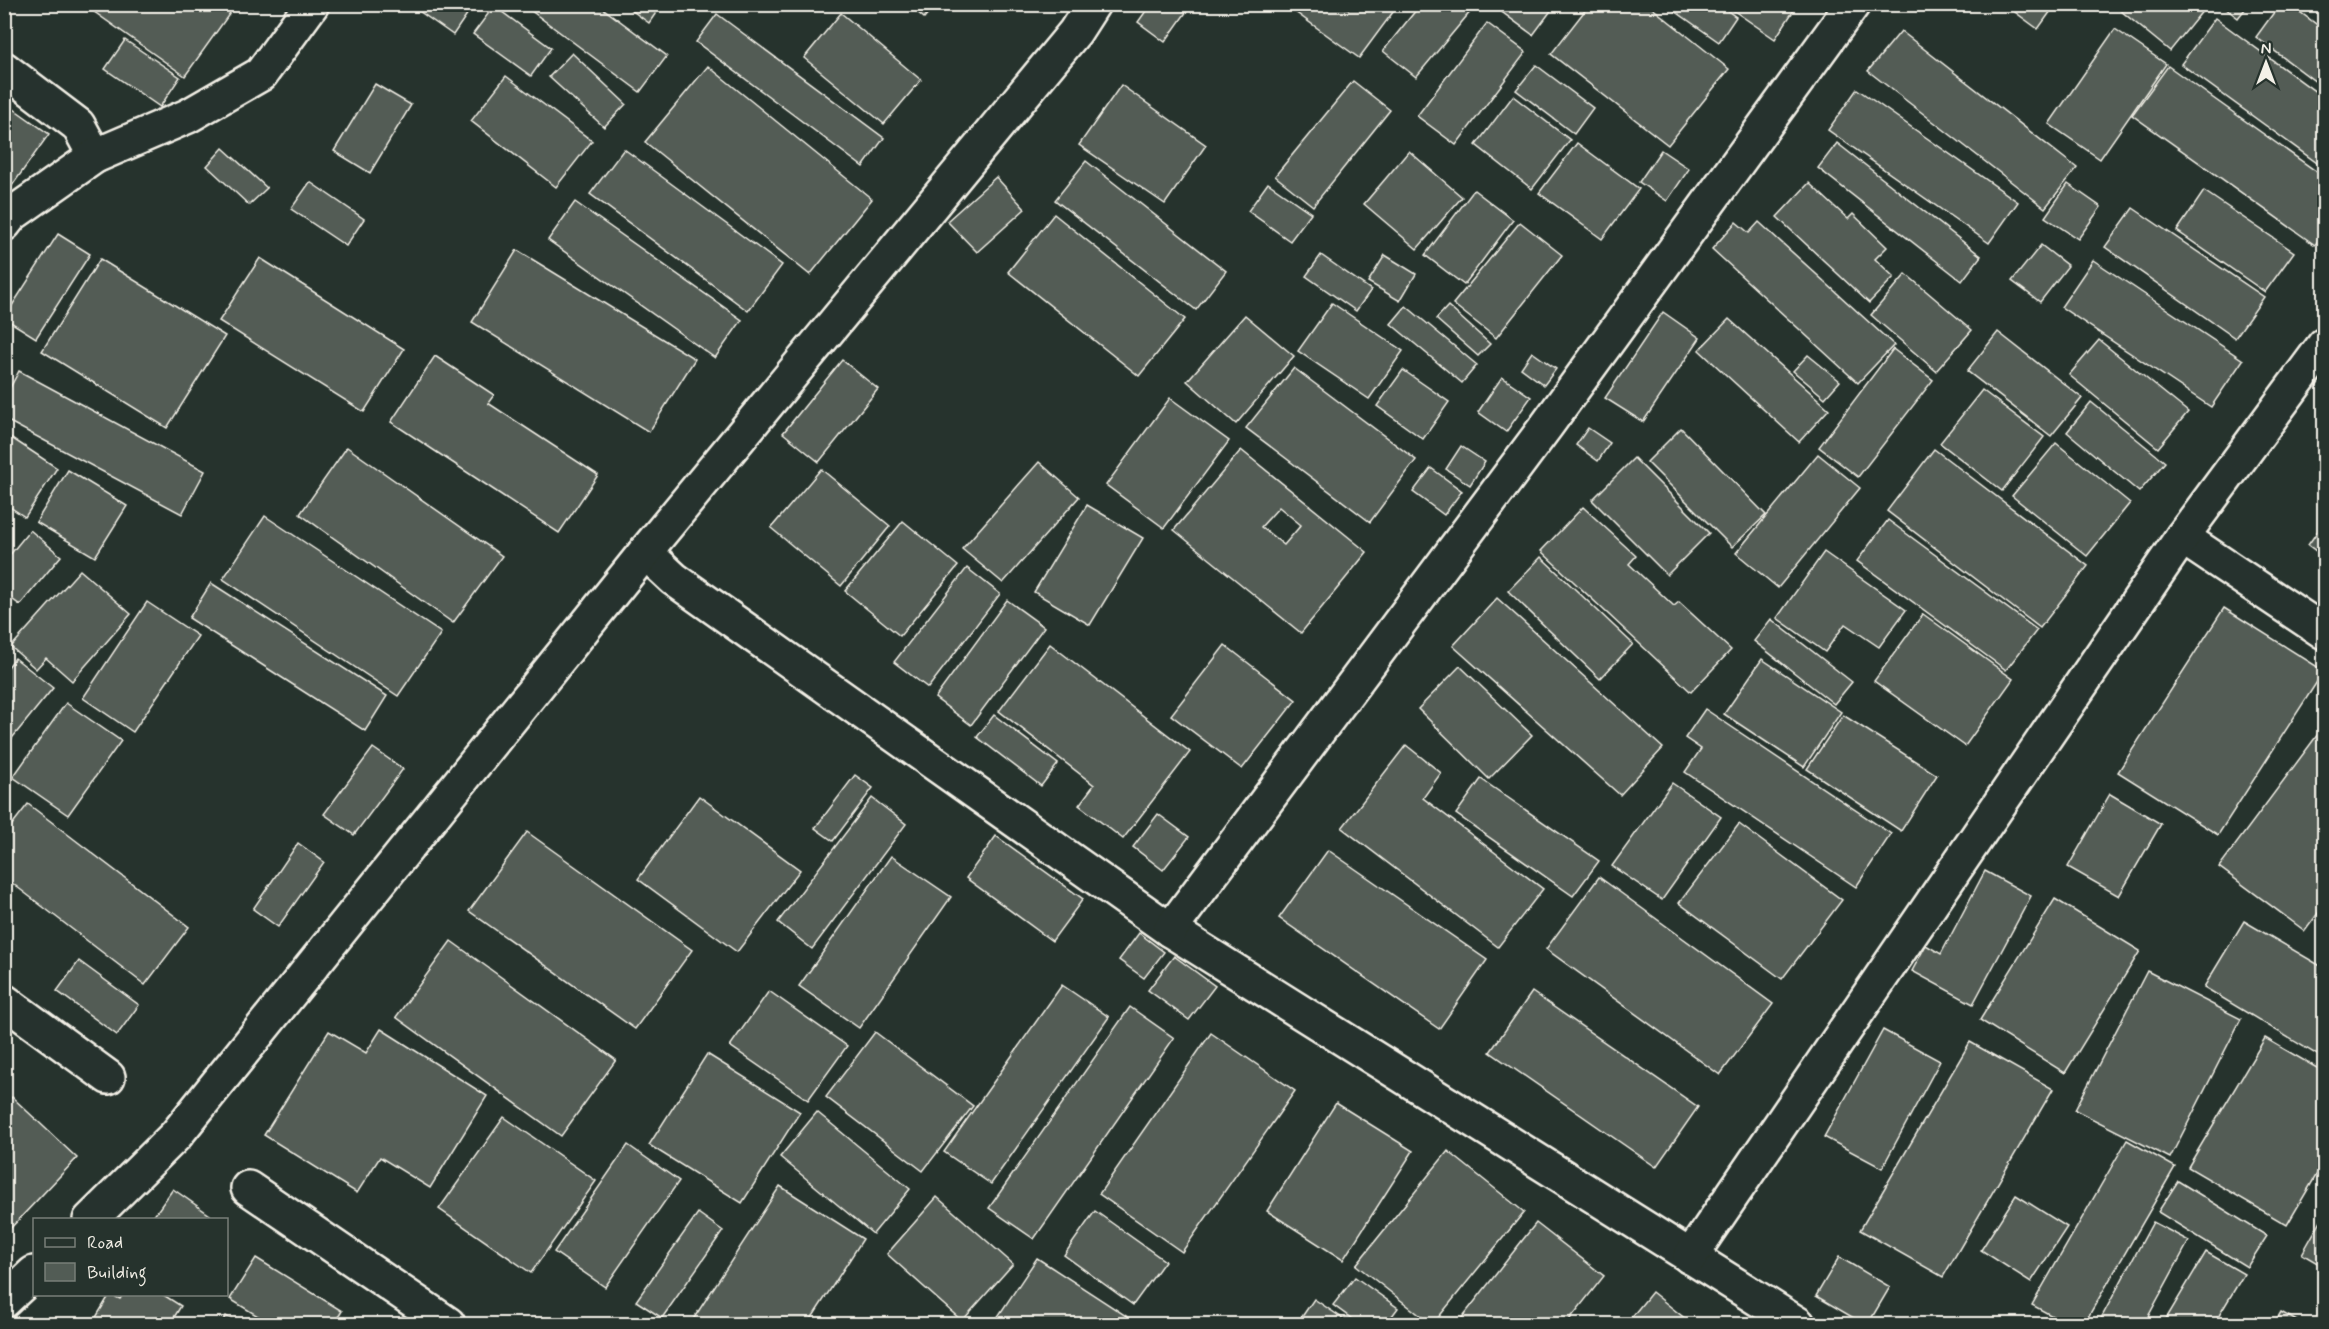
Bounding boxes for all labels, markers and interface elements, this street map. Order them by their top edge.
north arrow [2236,33,2296,93]
text: N [2261,39,2271,60]
legend [33,1218,228,1296]
text: Road [87,1231,123,1255]
text: Building [87,1261,147,1287]

